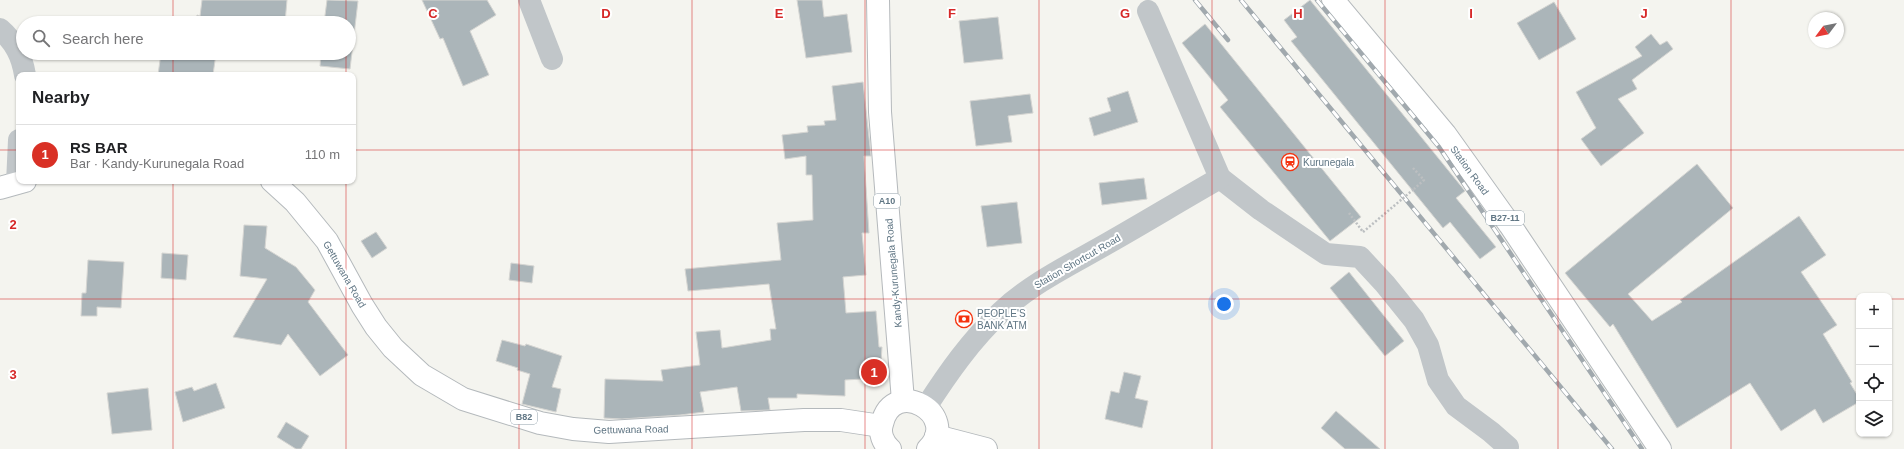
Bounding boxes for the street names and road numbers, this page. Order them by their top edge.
street label: Station Road [1448,144,1491,197]
road number: A10 [874,194,900,208]
road number: B27-11 [1486,211,1524,225]
street label: Kandy-Kurunegala Road [883,218,904,328]
street label: Station Shortcut Road [1032,232,1122,291]
street label: Gettuwana Road [321,239,368,310]
road number: B82 [511,410,537,424]
street label: Gettuwana Road [593,423,669,436]

